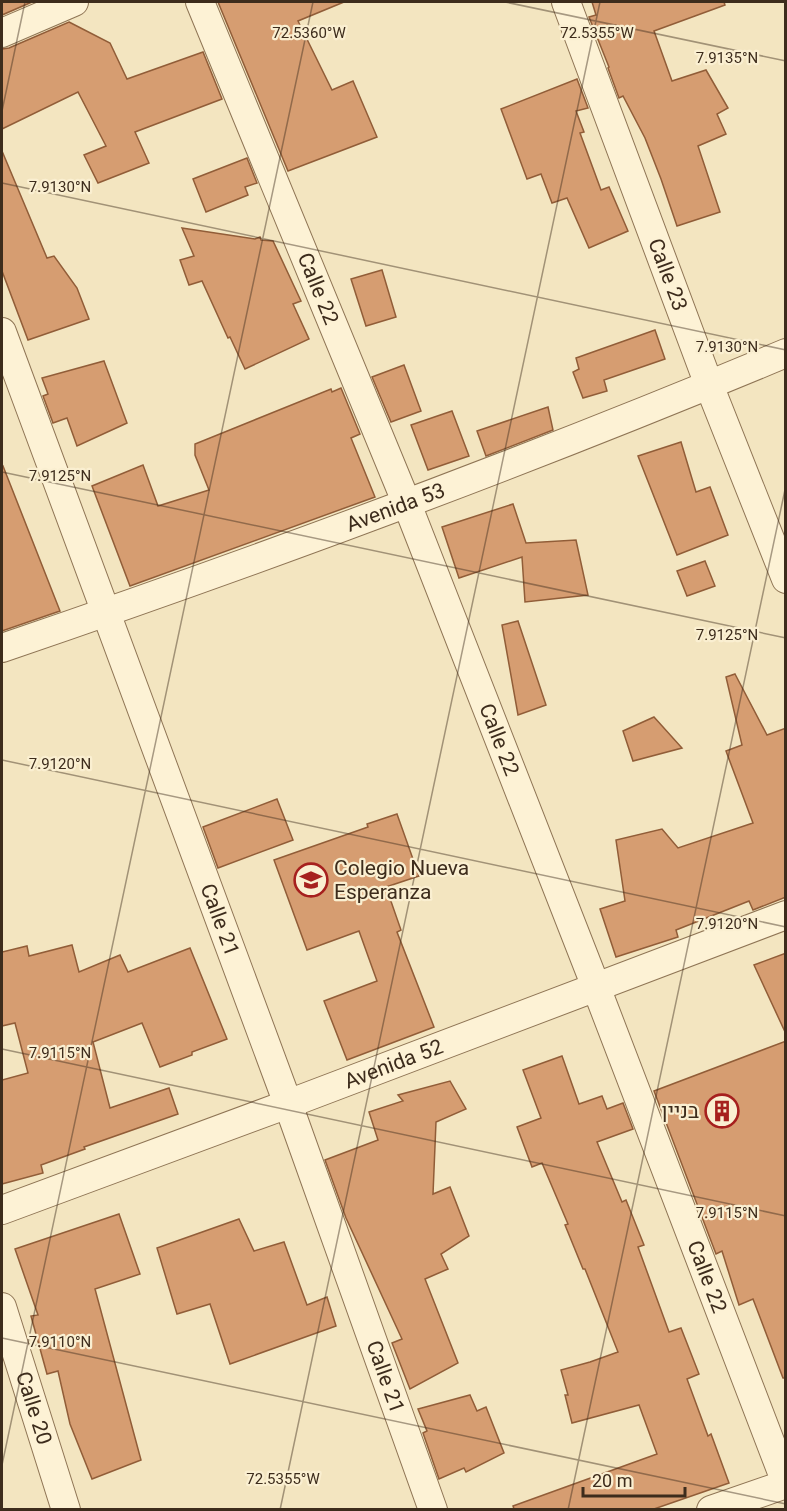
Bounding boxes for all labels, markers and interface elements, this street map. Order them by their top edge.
text: 72.5360°W [272,22,346,44]
text: 72.5355°W [560,22,634,44]
text: 7.9135°N [696,47,758,69]
text: 7.9130°N [29,176,91,198]
street label: Calle 23 [640,234,695,315]
street label: Calle 22 [289,248,346,330]
text: 7.9130°N [696,336,758,358]
text: 7.9125°N [29,465,91,487]
street label: Avenida 53 [342,475,450,541]
text: 7.9125°N [696,624,758,646]
street label: Calle 22 [471,699,527,781]
text: 7.9120°N [29,753,91,775]
place label: Colegio Nueva Esperanza [334,853,469,908]
school or university icon: Colegio Nueva Esperanza [293,862,329,898]
street label: Calle 21 [192,879,247,961]
text: 7.9120°N [696,913,758,935]
street label: Avenida 52 [340,1031,448,1097]
text: 7.9115°N [29,1042,91,1064]
building icon: בניין [704,1093,740,1129]
place label: בניין [662,1096,699,1127]
text: 7.9115°N [696,1202,758,1224]
street label: Calle 22 [679,1236,735,1318]
text: 7.9110°N [29,1331,91,1353]
street label: Calle 21 [358,1336,412,1418]
street label: Calle 20 [7,1368,60,1449]
scale bar [583,1460,685,1498]
text: 72.5355°W [246,1468,320,1490]
text: 20 m [592,1468,632,1495]

